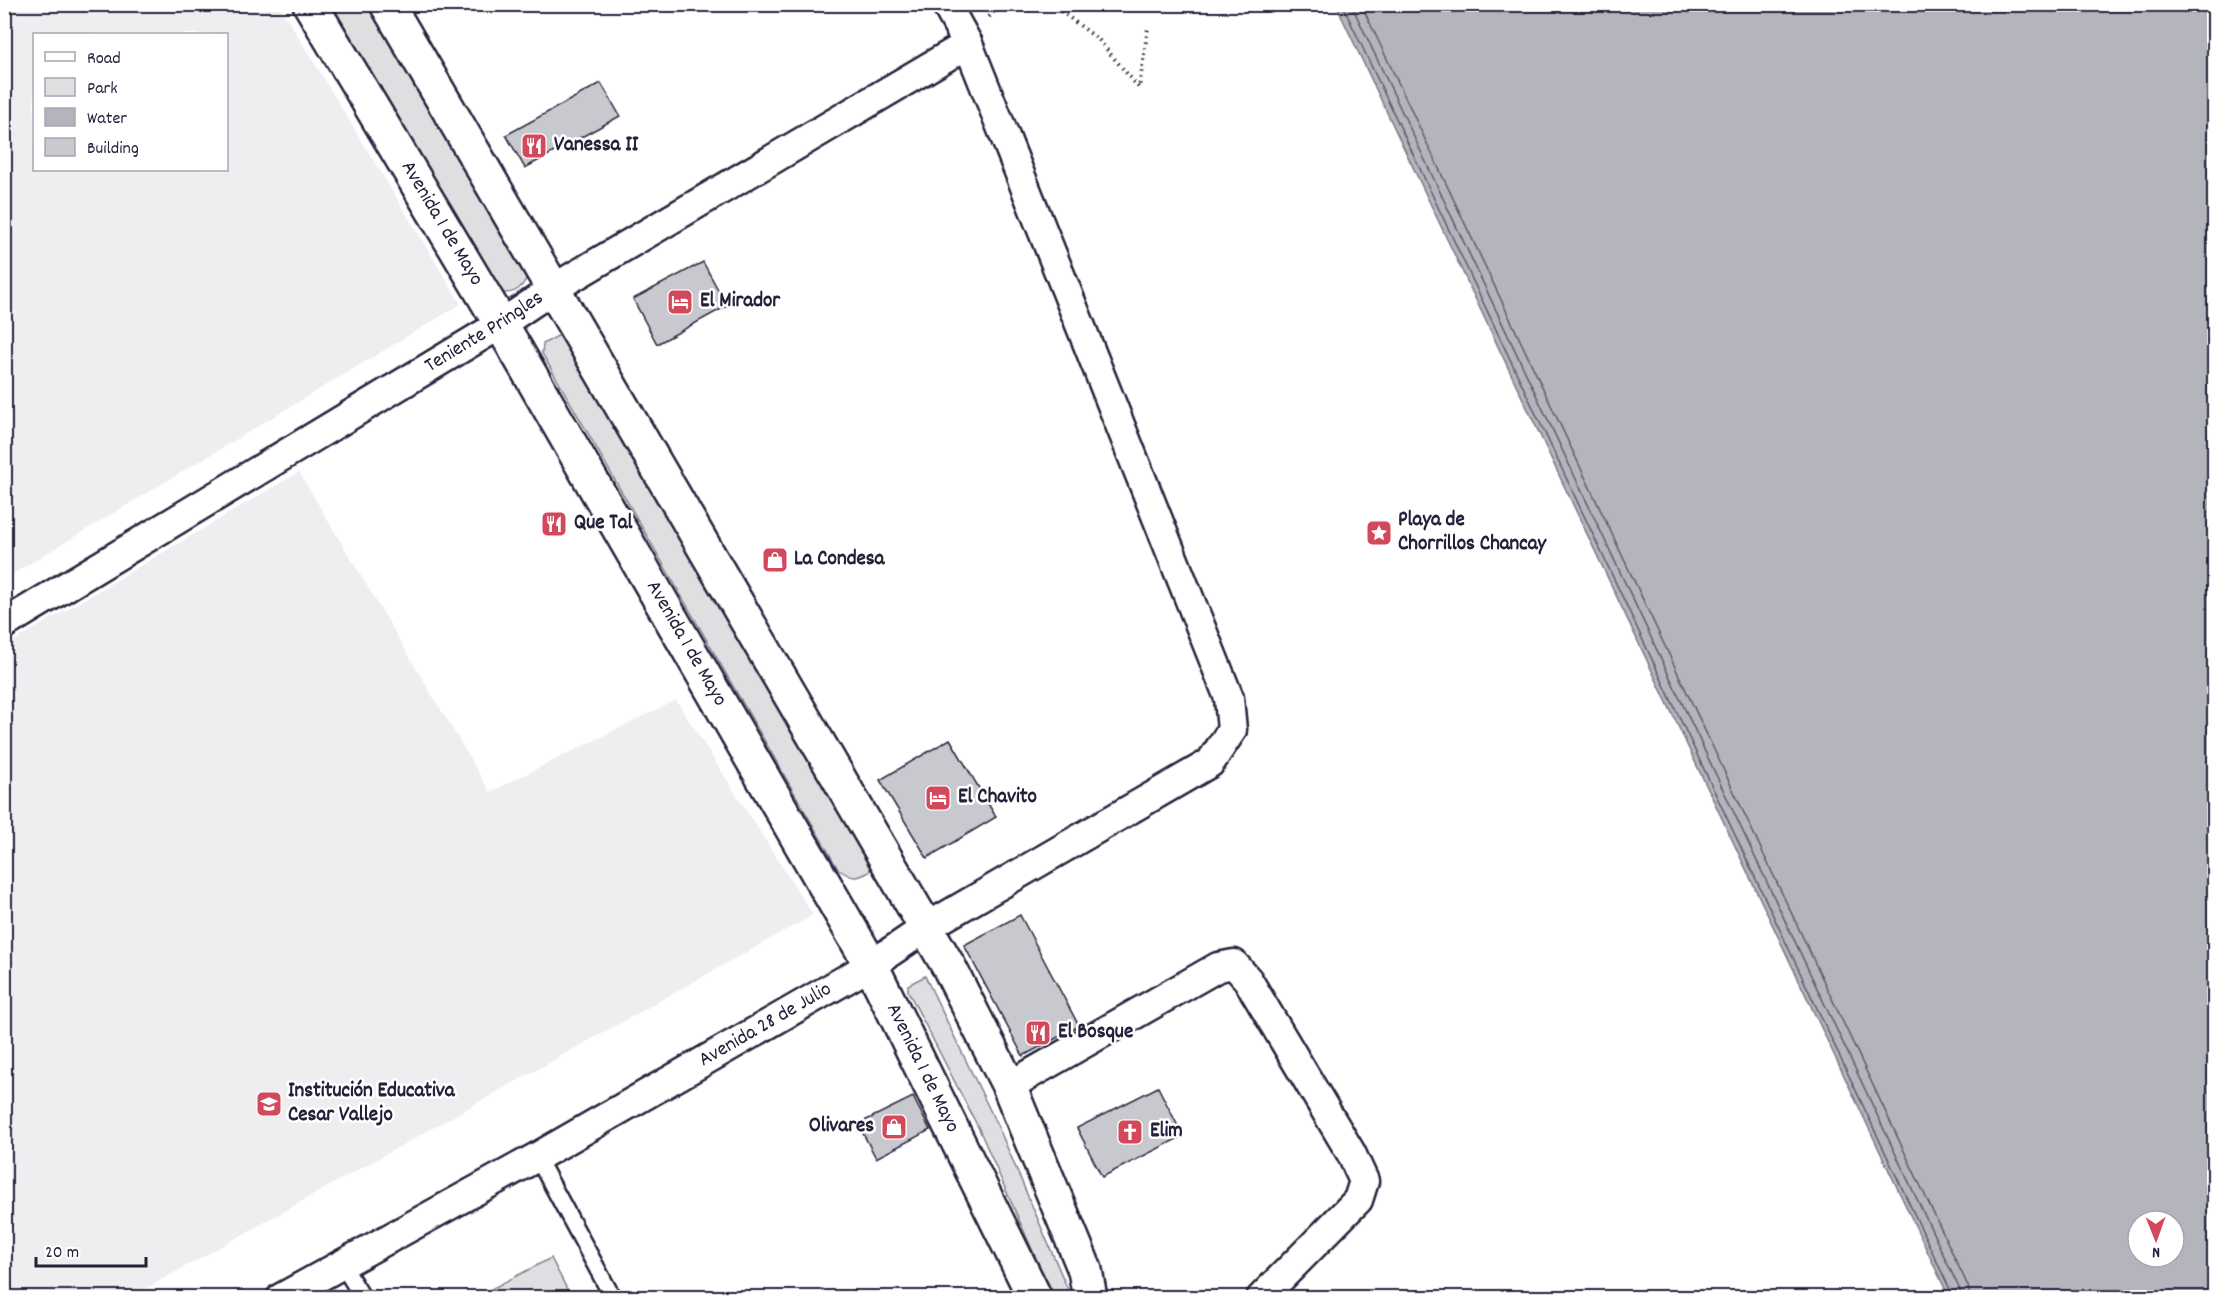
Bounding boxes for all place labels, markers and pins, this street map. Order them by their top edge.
restaurant icon: Vanessa II [519,131,549,161]
place label: Vanessa II [554,131,639,161]
hotel icon: El Mirador [665,287,695,317]
place label: El Mirador [700,287,781,317]
place label: Playa de Chorrillos Chancay [1398,506,1548,560]
restaurant icon: Que Tal [539,509,569,539]
place label: Que Tal [574,509,634,539]
place icon: Playa de Chorrillos Chancay [1364,518,1394,548]
shop icon: La Condesa [760,545,790,575]
place label: La Condesa [794,545,886,575]
hotel icon: El Chavito [923,783,953,813]
place label: El Chavito [958,783,1037,813]
restaurant icon: El Bosque [1023,1018,1053,1048]
place label: El Bosque [1058,1018,1133,1048]
place label: Institución Educativa Cesar Vallejo [288,1077,456,1131]
school or university icon: Institución Educativa Cesar Vallejo [254,1089,284,1119]
place label: Olivares [809,1112,874,1142]
shop icon: Olivares [879,1112,909,1142]
church icon: Elim [1115,1117,1145,1147]
place label: Elim [1150,1117,1183,1147]

